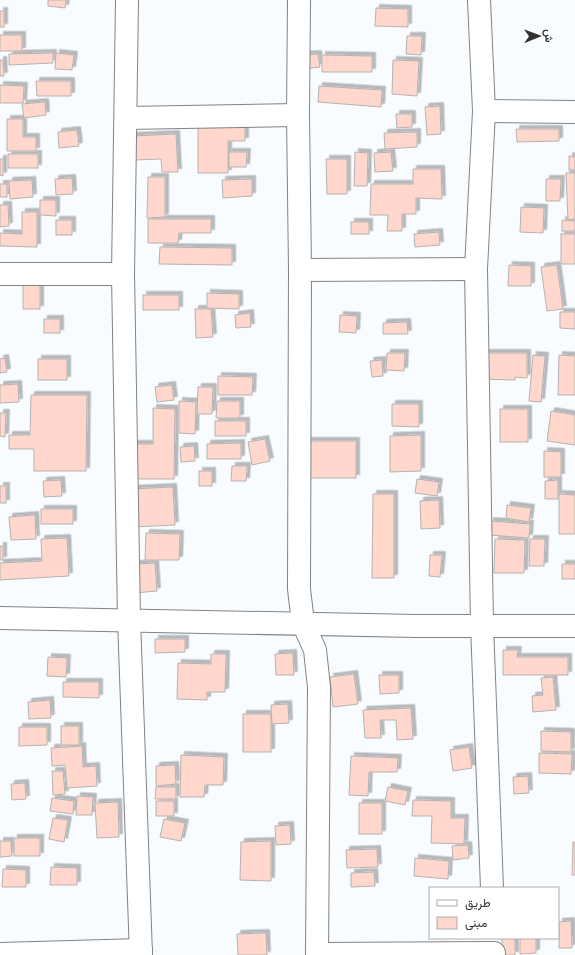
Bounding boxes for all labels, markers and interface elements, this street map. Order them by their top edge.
north arrow [519,16,559,56]
text: ش [542,29,555,43]
legend [429,887,559,939]
text: طريق [465,896,491,911]
text: مبنى [465,916,487,931]

